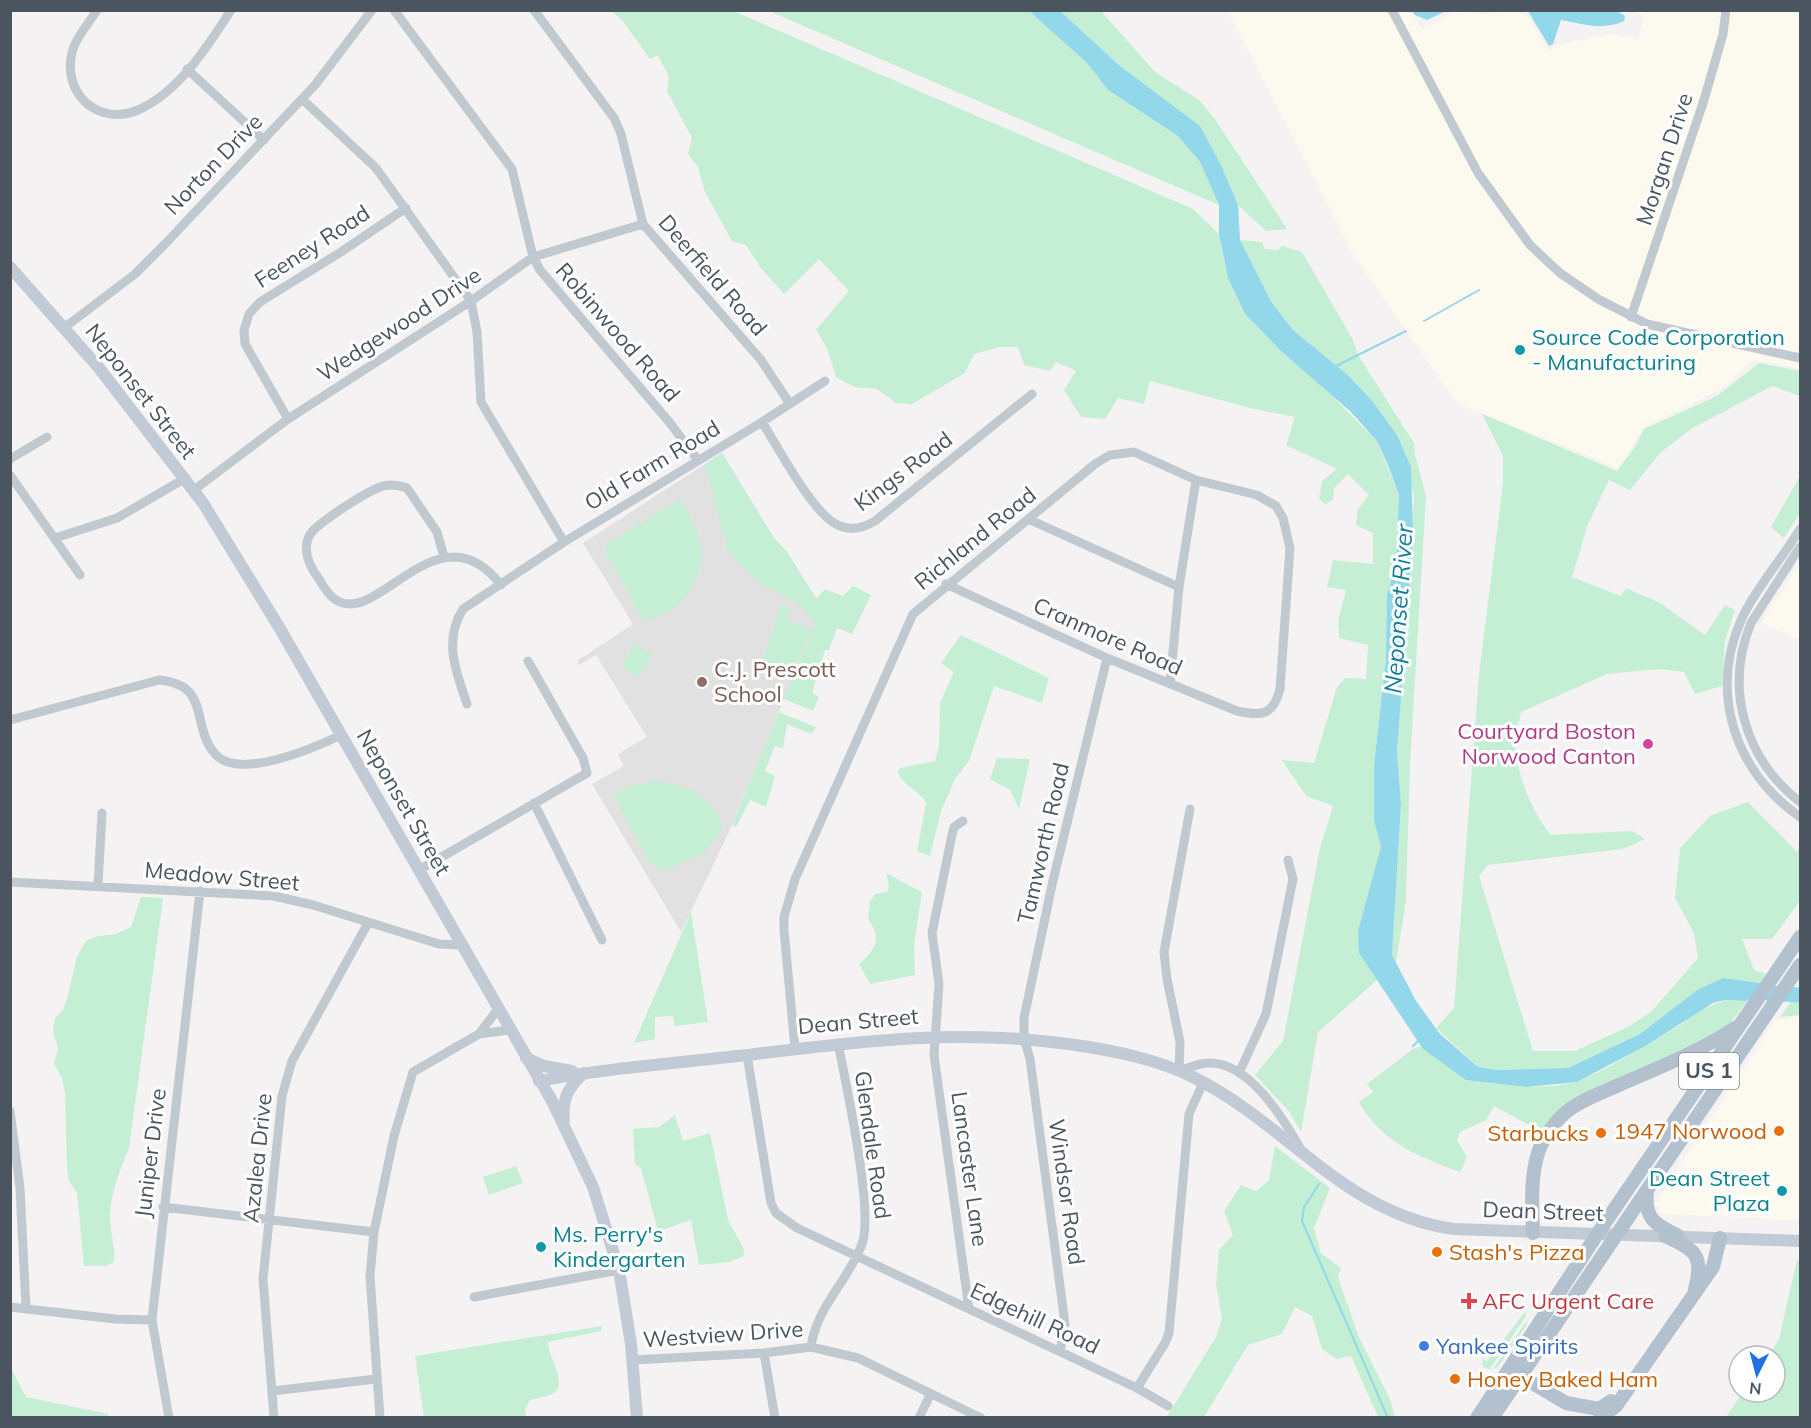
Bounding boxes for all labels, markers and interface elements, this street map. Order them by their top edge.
street label: Morgan Drive [1629,89,1699,229]
street label: Norton Drive [158,108,268,220]
street label: Feeney Road [249,198,375,294]
street label: Deerfield Road [653,209,773,341]
street label: Robinwood Road [550,257,686,407]
street label: Wedgewood Drive [312,261,486,387]
street label: Neponset Street [79,318,203,465]
place label: Source Code Corporation - Manufacturing [1532,323,1785,376]
marker: Source Code Corporation - Manufacturing [1513,343,1527,357]
street label: Old Farm Road [579,414,725,516]
street label: Kings Road [848,425,958,517]
street label: Richland Road [909,480,1041,596]
water label: Neponset River [1377,522,1419,694]
street label: Cranmore Road [1029,591,1187,681]
place label: C.J. Prescott School [714,655,836,708]
marker: C.J. Prescott School [695,675,709,689]
place label: Courtyard Boston Norwood Canton [1457,717,1636,770]
street label: Neponset Street [351,724,457,880]
marker: Courtyard Boston Norwood Canton [1641,737,1655,751]
street label: Tamworth Road [1011,760,1075,926]
street label: Meadow Street [143,855,301,897]
street label: Dean Street [796,1002,920,1040]
road number: US 1 [1679,1053,1739,1089]
street label: Glendale Road [849,1069,897,1221]
street label: Juniper Drive [128,1087,172,1219]
street label: Lancaster Lane [945,1090,995,1248]
street label: Azalea Drive [236,1092,278,1224]
street label: Windsor Road [1043,1117,1091,1267]
place label: 1947 Norwood [1614,1117,1767,1145]
place label: Starbucks [1488,1119,1589,1147]
marker: 1947 Norwood [1772,1124,1786,1138]
marker: Starbucks [1594,1126,1608,1140]
place label: Dean Street Plaza [1649,1164,1770,1217]
marker: Dean Street Plaza [1775,1184,1789,1198]
street label: Dean Street [1482,1195,1604,1227]
place label: Ms. Perry's Kindergarten [553,1220,686,1273]
place label: Stash's Pizza [1449,1238,1584,1266]
marker: Ms. Perry's Kindergarten [534,1240,548,1254]
marker: Stash's Pizza [1430,1245,1444,1259]
street label: Edgehill Road [966,1276,1104,1360]
place label: AFC Urgent Care [1482,1287,1654,1315]
marker: AFC Urgent Care [1460,1292,1478,1310]
street label: Westview Drive [642,1314,804,1354]
place label: Yankee Spirits [1435,1332,1578,1360]
marker: Yankee Spirits [1417,1339,1431,1353]
north arrow [1727,1344,1787,1404]
place label: Honey Baked Ham [1467,1365,1658,1393]
marker: Honey Baked Ham [1448,1372,1462,1386]
text: N [1748,1378,1762,1399]

